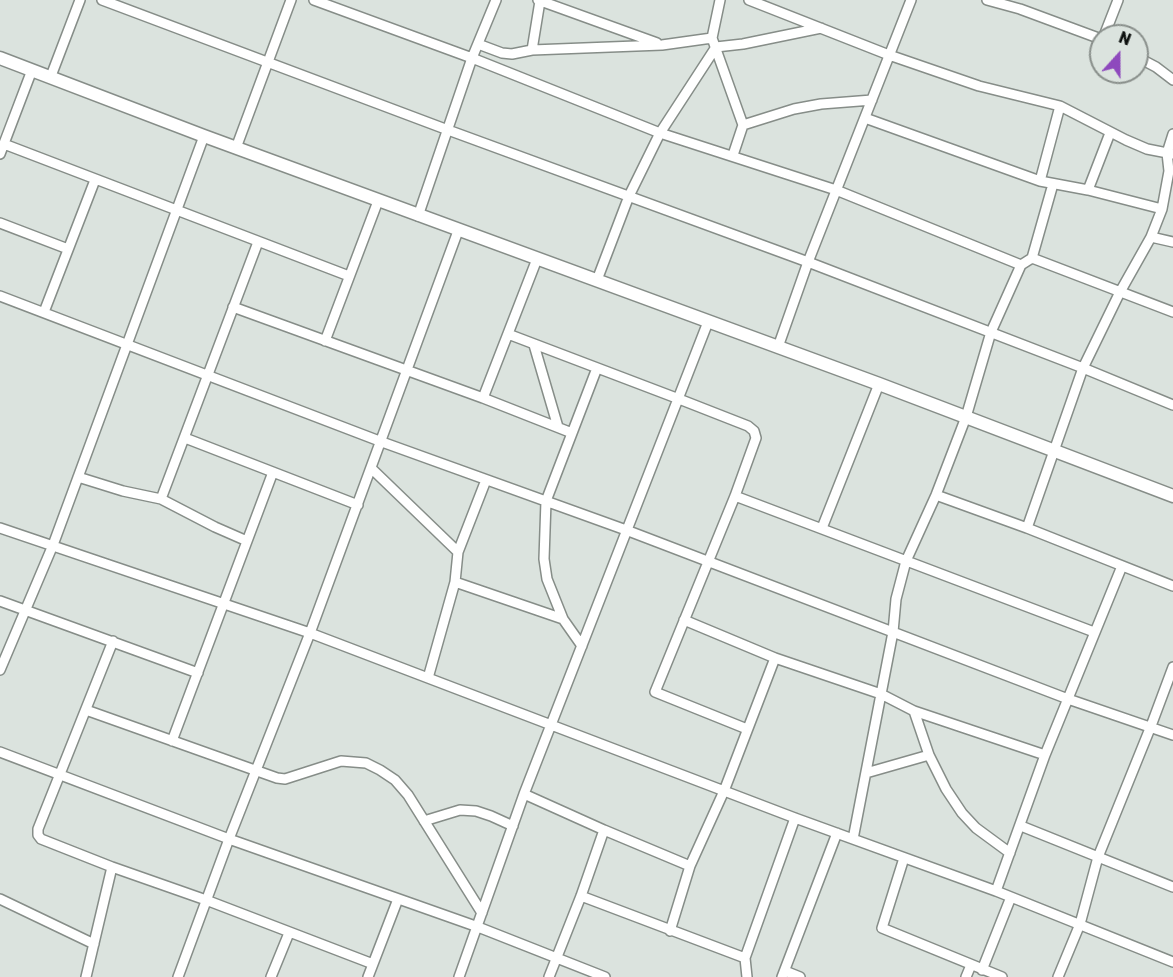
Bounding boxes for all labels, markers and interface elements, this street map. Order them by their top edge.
north arrow [1089,24,1149,84]
text: N [1116,28,1134,50]

